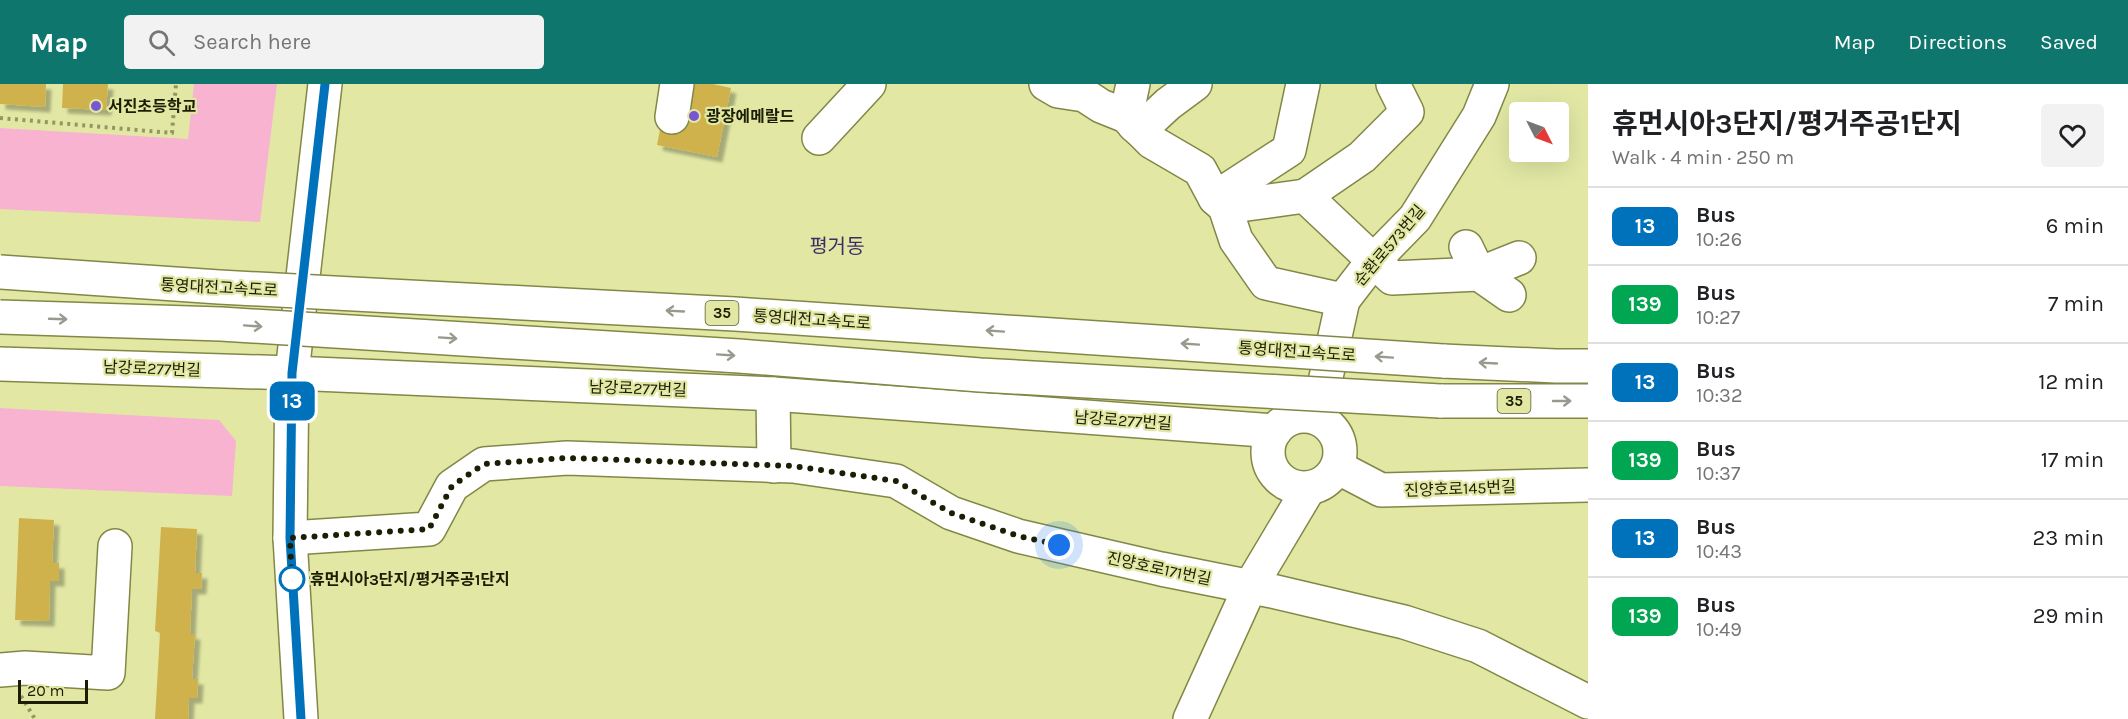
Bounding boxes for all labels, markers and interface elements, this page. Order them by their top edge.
search box [124,15,544,69]
text: Map [30,26,88,59]
icon: search [145,26,178,59]
text: Search here [193,29,311,55]
text: Map [1834,30,1875,54]
text: Directions [1908,30,2007,54]
text: Saved [2040,30,2098,54]
place label: 서진초등학교 [108,97,197,116]
marker: 서진초등학교 [89,99,103,113]
north arrow [1509,102,1569,162]
map controls [1509,102,1569,162]
button: heart [2041,104,2104,167]
place label: 광장에메랄드 [706,107,795,126]
text: 휴먼시아3단지/평거주공1단지 [1612,107,1962,140]
marker: 광장에메랄드 [687,109,701,123]
text: Walk · 4 min · 250 m [1612,146,1794,169]
street label: 순환로573번길 [1350,201,1429,290]
text: Bus [1696,202,1736,228]
text: 6 min [2046,213,2104,239]
text: 13 [1635,214,1655,238]
text: 10:26 [1696,228,1742,251]
district label: 평거동 [809,235,865,258]
street label: 통영대전고속도로 [160,275,279,300]
text: Bus [1696,280,1736,306]
text: 7 min [2048,291,2104,317]
text: 139 [1628,292,1662,316]
road number: 35 [706,301,738,325]
one-way arrow [665,305,685,316]
street label: 통영대전고속도로 [753,306,872,333]
text: 10:27 [1696,306,1740,329]
one-way arrow [48,313,68,324]
one-way arrow [243,321,263,332]
one-way arrow [986,325,1006,336]
one-way arrow [437,333,457,344]
one-way arrow [1180,338,1200,349]
street label: 통영대전고속도로 [1238,338,1357,365]
one-way arrow [716,350,736,361]
one-way arrow [1375,351,1395,362]
street label: 남강로277번길 [103,357,201,380]
one-way arrow [1478,357,1498,368]
text: Bus [1696,358,1736,384]
text: 12 min [2038,369,2104,395]
text: 13 [1635,370,1655,394]
street label: 남강로277번길 [589,377,687,400]
line badge: 13 [265,382,319,420]
text: 10:32 [1696,384,1743,407]
text: 13 [282,389,302,413]
road number: 35 [1498,389,1530,413]
one-way arrow [1551,395,1571,407]
street label: 남강로277번길 [1073,408,1172,433]
text: Bus [1696,436,1736,462]
text: 17 min [2041,447,2104,473]
text: 139 [1628,448,1662,472]
text: 10:37 [1696,462,1740,485]
street label: 진양호로145번길 [1404,477,1516,500]
text: Bus [1696,514,1736,540]
text: 23 min [2033,525,2104,551]
text: 13 [1635,526,1655,550]
your location [1044,530,1074,560]
text: 10:43 [1696,540,1742,563]
street label: 진양호로171번길 [1105,548,1213,589]
marker: 휴먼시아3단지/평거주공1단지 [279,566,305,592]
place label: 휴먼시아3단지/평거주공1단지 [310,570,510,589]
text: Bus [1696,592,1736,618]
text: 29 min [2033,603,2104,629]
text: 139 [1628,604,1662,628]
text: 10:49 [1696,618,1742,641]
scale bar [18,677,88,704]
text: 20 m [27,681,65,700]

